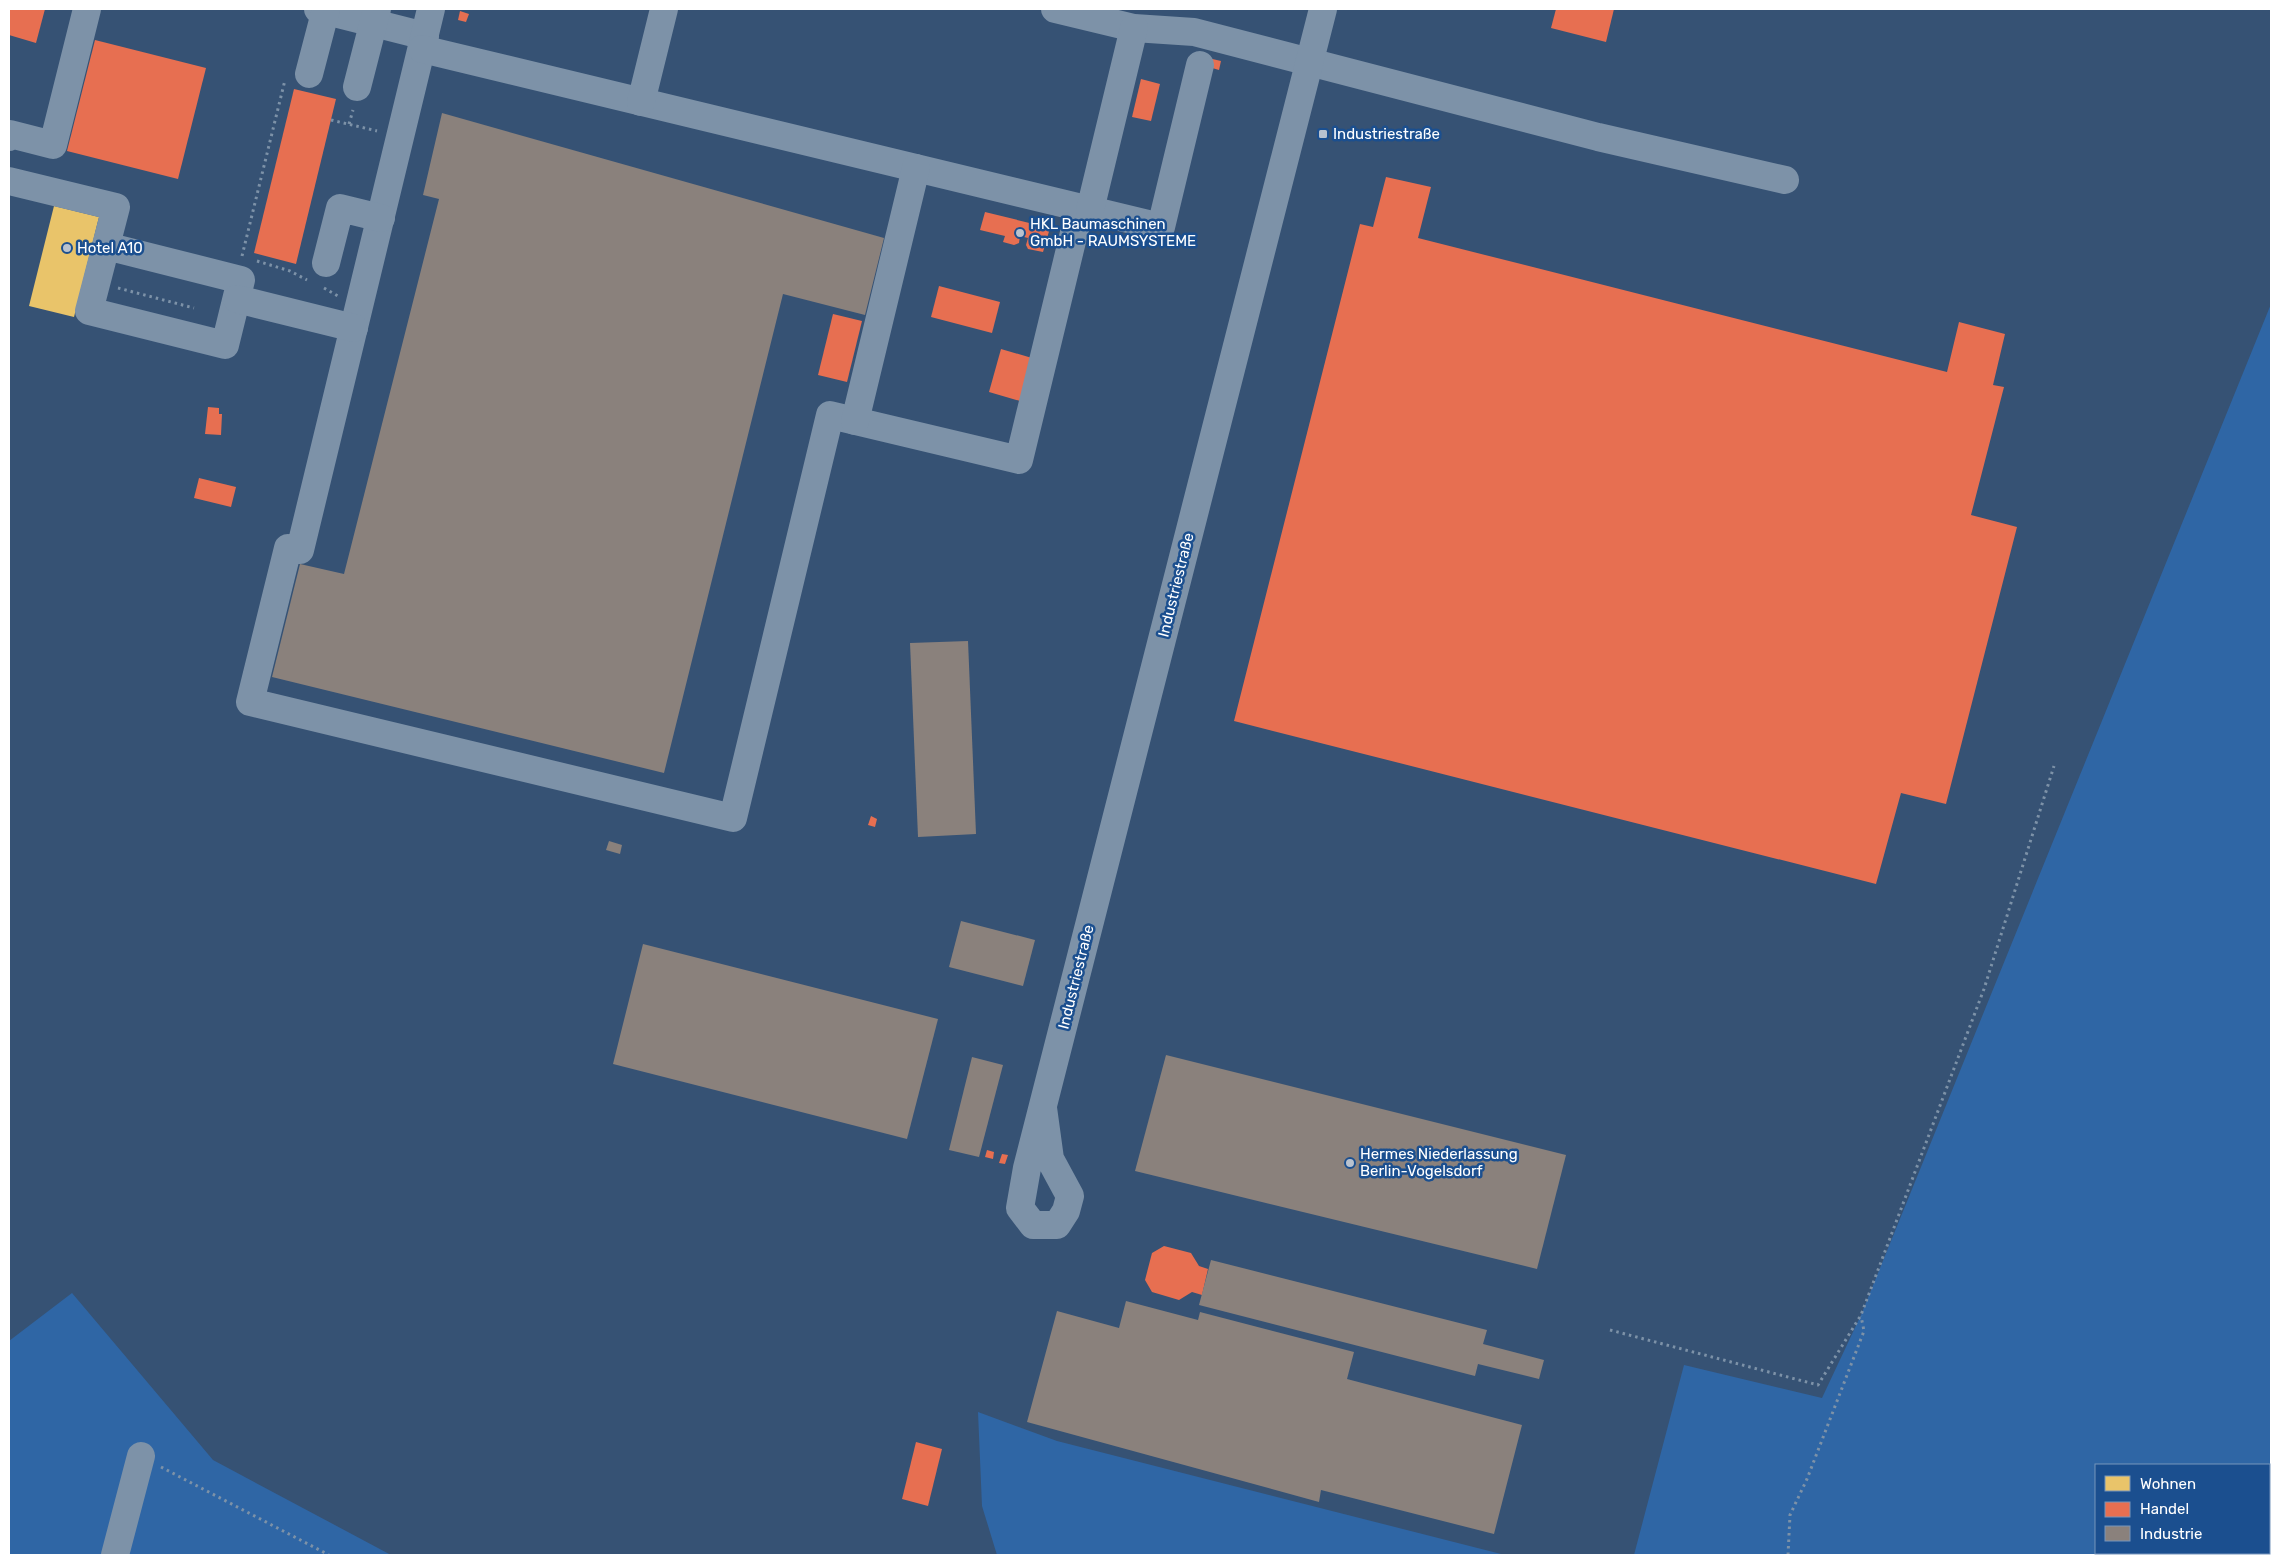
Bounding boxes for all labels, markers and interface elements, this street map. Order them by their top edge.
place label: Industriestraße [1333,125,1440,143]
marker: Industriestraße [1317,128,1329,140]
place label: HKL Baumaschinen GmbH - RAUMSYSTEME [1030,215,1196,250]
marker: HKL Baumaschinen GmbH - RAUMSYSTEME [1014,227,1026,239]
place label: Hotel A10 [77,239,143,257]
marker: Hotel A10 [61,242,73,254]
street label: Industriestraße [1154,531,1198,639]
street label: Industriestraße [1054,923,1098,1031]
place label: Hermes Niederlassung Berlin-Vogelsdorf [1360,1145,1518,1180]
marker: Hermes Niederlassung Berlin-Vogelsdorf [1344,1157,1356,1169]
legend [2095,1464,2270,1554]
text: Wohnen [2140,1475,2196,1493]
text: Handel [2140,1500,2189,1518]
text: Industrie [2140,1525,2202,1543]

